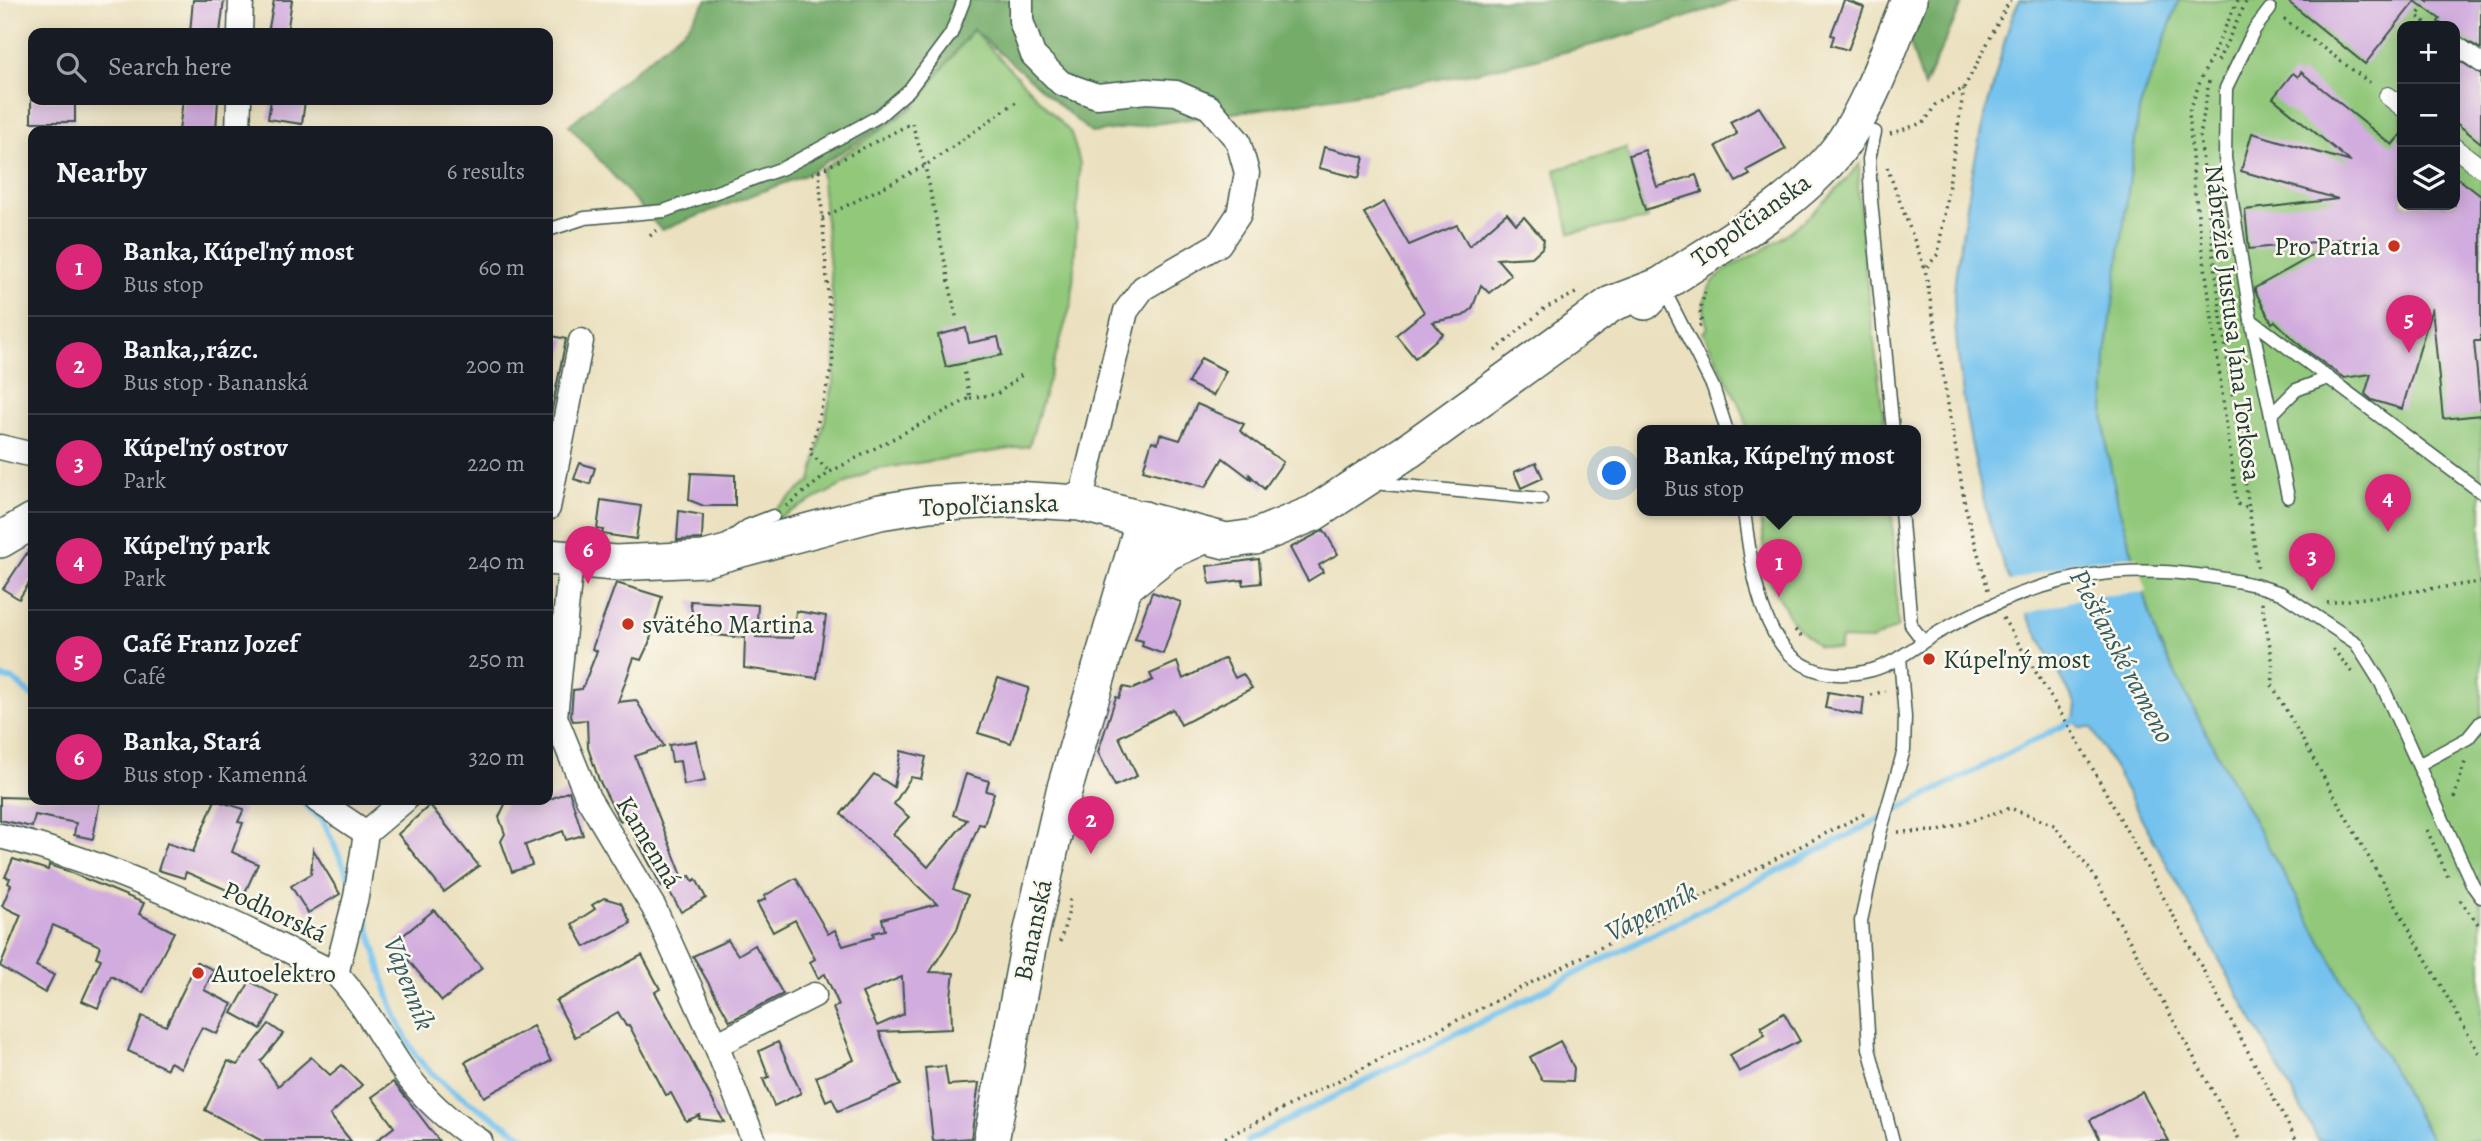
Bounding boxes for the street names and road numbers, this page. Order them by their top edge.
street label: Nábrežie Justusa Jána Torkosa [2196,163,2270,483]
street label: Topoľčianska [1684,165,1818,275]
street label: Topoľčianska [919,485,1059,525]
street label: Kamenná [608,789,690,895]
street label: Podhorská [217,873,333,951]
street label: Bananská [1005,876,1061,984]

